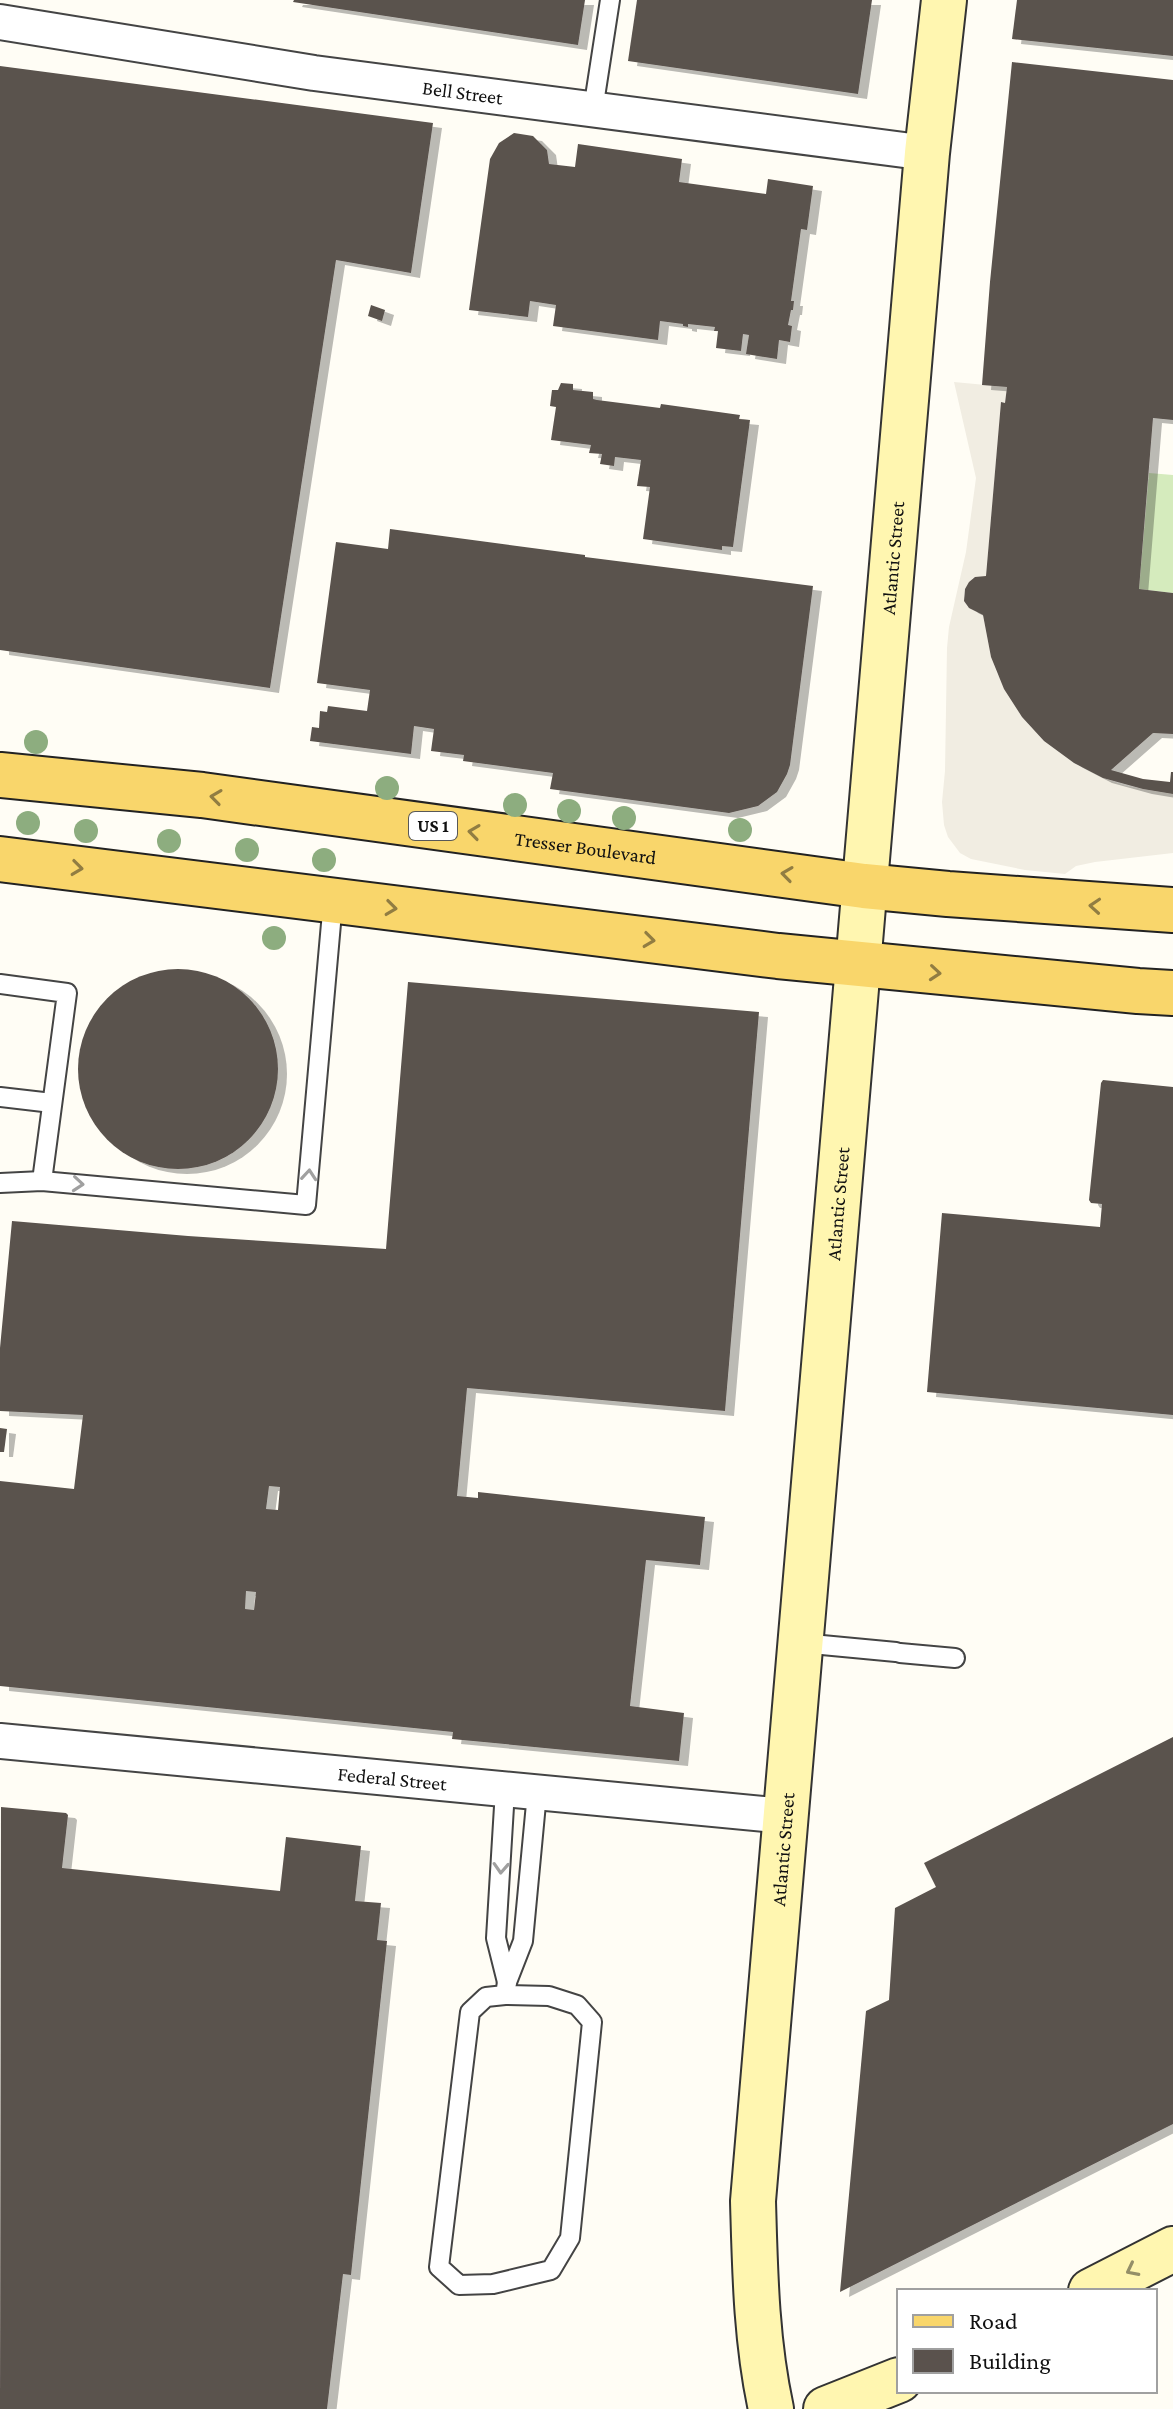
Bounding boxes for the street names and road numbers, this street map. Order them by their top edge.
street label: Bell Street [421,76,505,109]
street label: Atlantic Street [877,500,908,616]
road number: US 1 [409,812,457,840]
street label: Tresser Boulevard [513,827,658,868]
street label: Atlantic Street [822,1146,854,1261]
street label: Federal Street [337,1762,448,1795]
street label: Atlantic Street [767,1791,799,1907]

